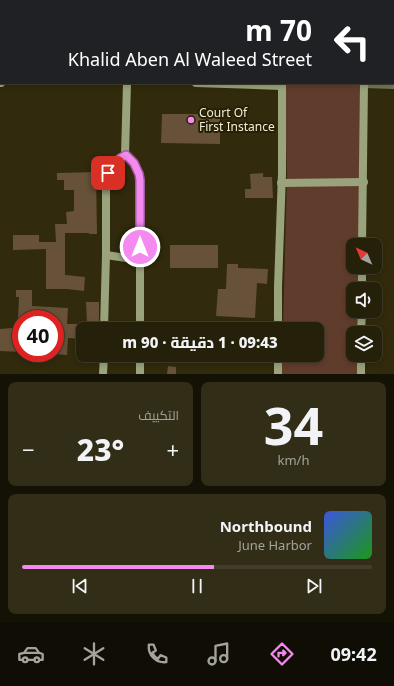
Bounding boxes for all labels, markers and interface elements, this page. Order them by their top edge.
text: 70 m [245,11,312,49]
icon: left [326,16,378,68]
text: Khalid Aben Al Waleed Street [68,47,312,71]
place label: Court Of First Instance [199,104,275,135]
marker: Court Of First Instance [186,115,196,125]
pin [91,156,125,190]
icon: arrive [97,162,119,184]
position arrow [119,226,161,268]
north arrow [346,238,382,274]
map controls [346,238,382,362]
button: sound [346,282,382,318]
speed limit sign: 40 [12,310,64,362]
button: layers [346,326,382,362]
text: 09:43 · 1 دقيقة · 90 m [122,332,278,352]
text: 34 [264,389,323,460]
text: التكييف [138,406,179,424]
text: 23° [77,429,124,470]
text: − [22,434,35,464]
text: + [166,434,179,464]
text: km/h [278,451,309,469]
text: Northbound [220,516,312,536]
text: June Harbor [238,536,312,554]
icon: previous [69,575,91,597]
icon: pause [186,575,208,597]
icon: next [303,575,325,597]
icon: car [17,640,45,668]
icon: climate [80,640,108,668]
icon: phone [143,640,171,668]
icon: music [205,640,233,668]
icon: directions [268,640,296,668]
text: 09:42 [330,642,377,666]

